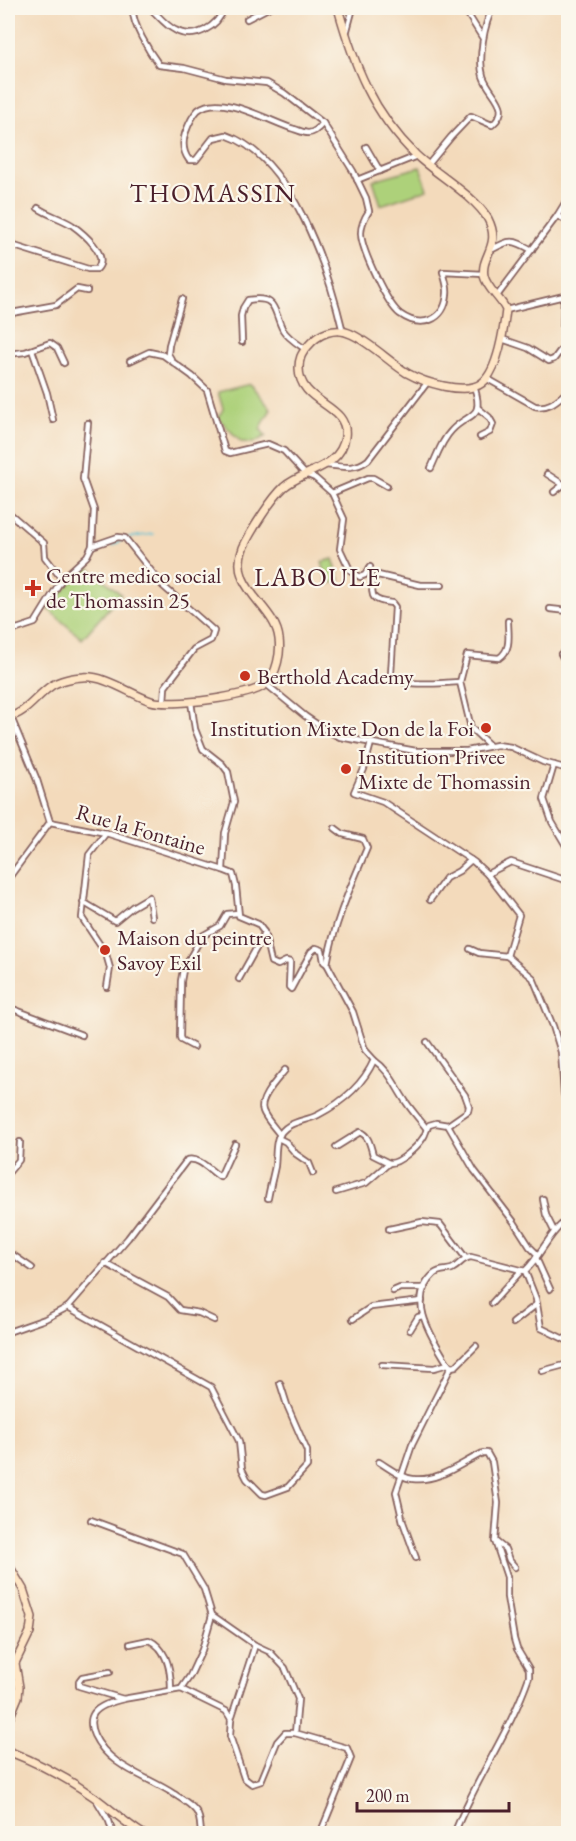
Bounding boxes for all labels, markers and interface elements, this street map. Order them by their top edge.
district label: THOMASSIN [130,176,296,210]
district label: LABOULE [254,560,382,594]
place label: Centre medico social de Thomassin 25 [46,561,221,615]
marker: Centre medico social de Thomassin 25 [24,579,42,597]
place label: Berthold Academy [257,662,414,691]
marker: Berthold Academy [238,669,252,683]
place label: Institution Mixte Don de la Foi [210,714,474,743]
marker: Institution Mixte Don de la Foi [479,721,493,735]
place label: Institution Privee Mixte de Thomassin [358,742,531,796]
marker: Institution Privee Mixte de Thomassin [339,762,353,776]
street label: Rue la Fontaine [73,797,209,862]
place label: Maison du peintre Savoy Exil [117,923,272,977]
marker: Maison du peintre Savoy Exil [98,943,112,957]
scale bar [357,1775,508,1813]
text: 200 m [366,1784,410,1807]

